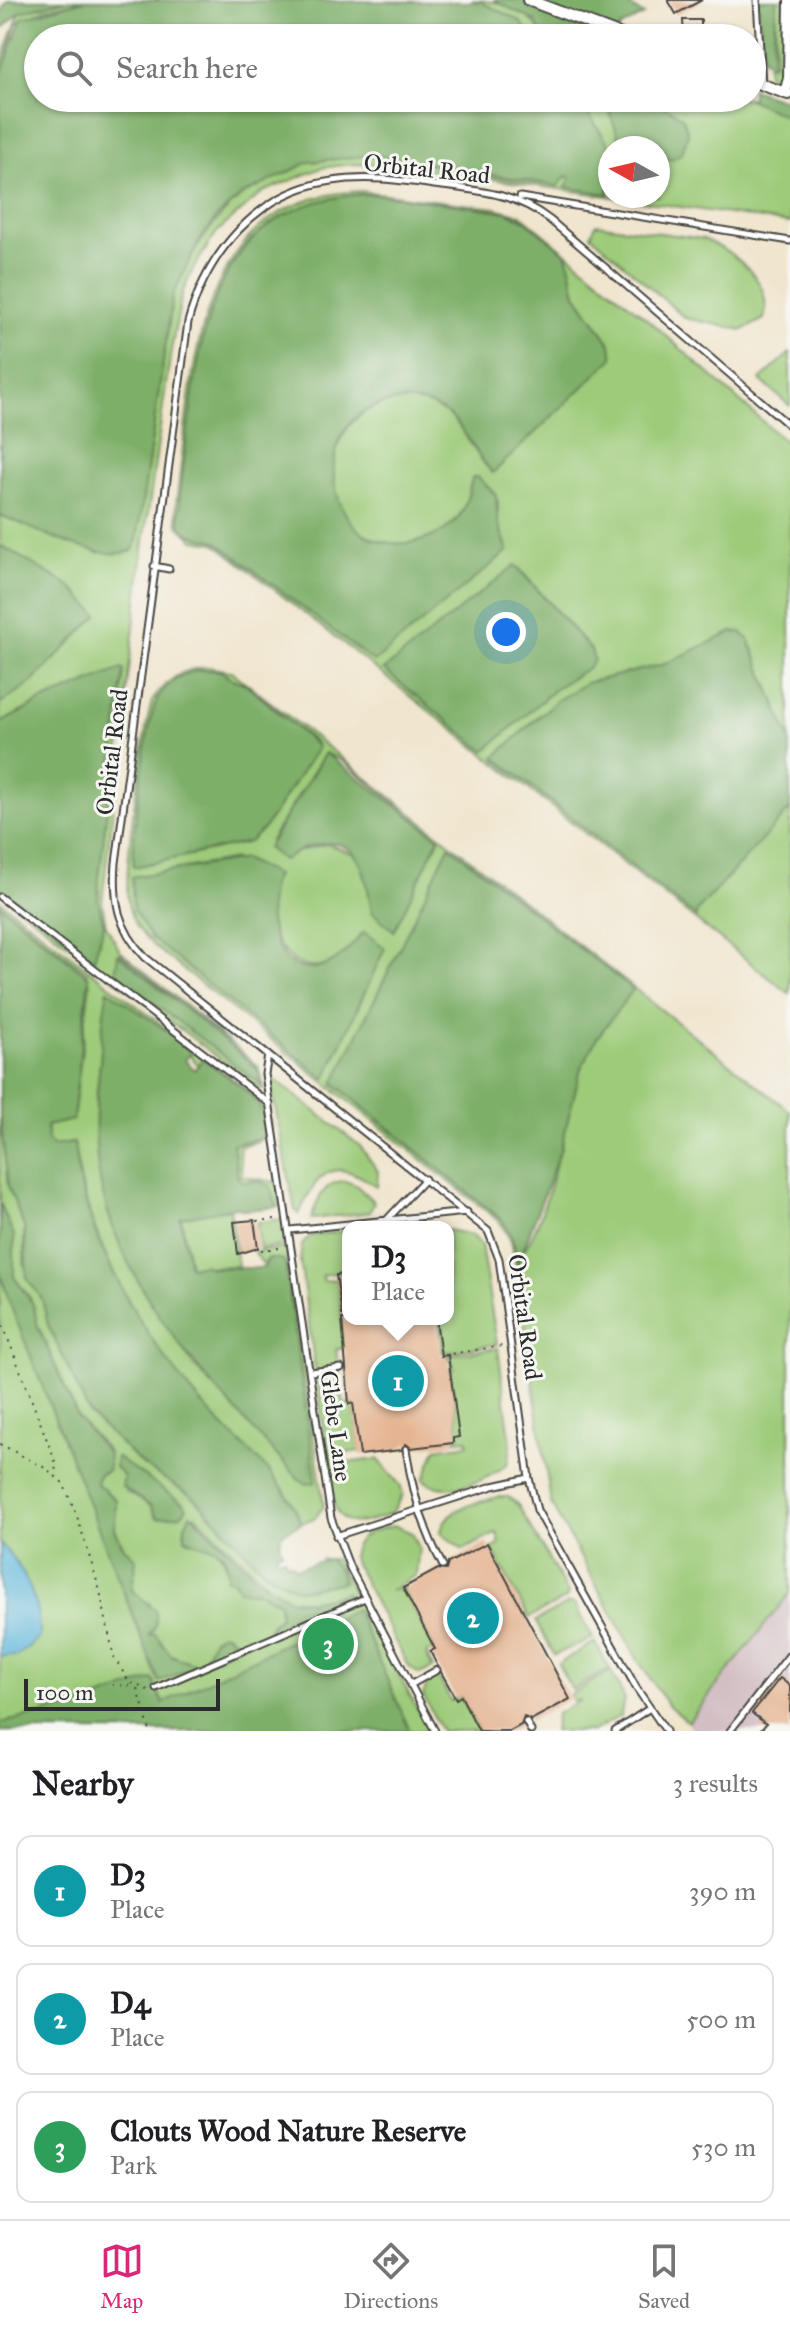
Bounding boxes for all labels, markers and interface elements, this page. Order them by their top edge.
search box [24,24,766,112]
icon: search [52,46,96,90]
text: Search here [116,50,258,86]
north arrow [598,136,670,208]
street label: Orbital Road [362,147,492,191]
your location [486,612,526,652]
street label: Orbital Road [89,687,135,817]
popup [342,1221,454,1325]
text: D3 [371,1239,406,1275]
street label: Orbital Road [501,1252,549,1382]
text: Place [371,1275,425,1307]
pin: 1 [372,1351,424,1411]
street label: Glebe Lane [313,1369,359,1483]
pin: 2 [447,1588,499,1648]
pin: 3 [302,1614,354,1674]
scale bar [24,1675,220,1711]
text: 100 m [36,1679,93,1706]
text: Nearby [32,1763,134,1804]
text: 3 results [673,1767,758,1799]
text: D3 [110,1857,146,1893]
text: 1 [55,1875,65,1907]
text: 390 m [689,1875,756,1907]
text: Place [110,1893,165,1925]
text: D4 [110,1985,150,2021]
text: 2 [54,2003,66,2035]
text: 500 m [686,2003,756,2035]
text: Place [110,2021,165,2053]
text: Clouts Wood Nature Reserve [110,2113,466,2149]
text: 3 [55,2131,65,2163]
text: 530 m [691,2131,756,2163]
text: Park [110,2149,157,2181]
tab: Map [100,2239,144,2314]
tab: Directions [343,2239,438,2314]
tab: Saved [638,2239,690,2314]

